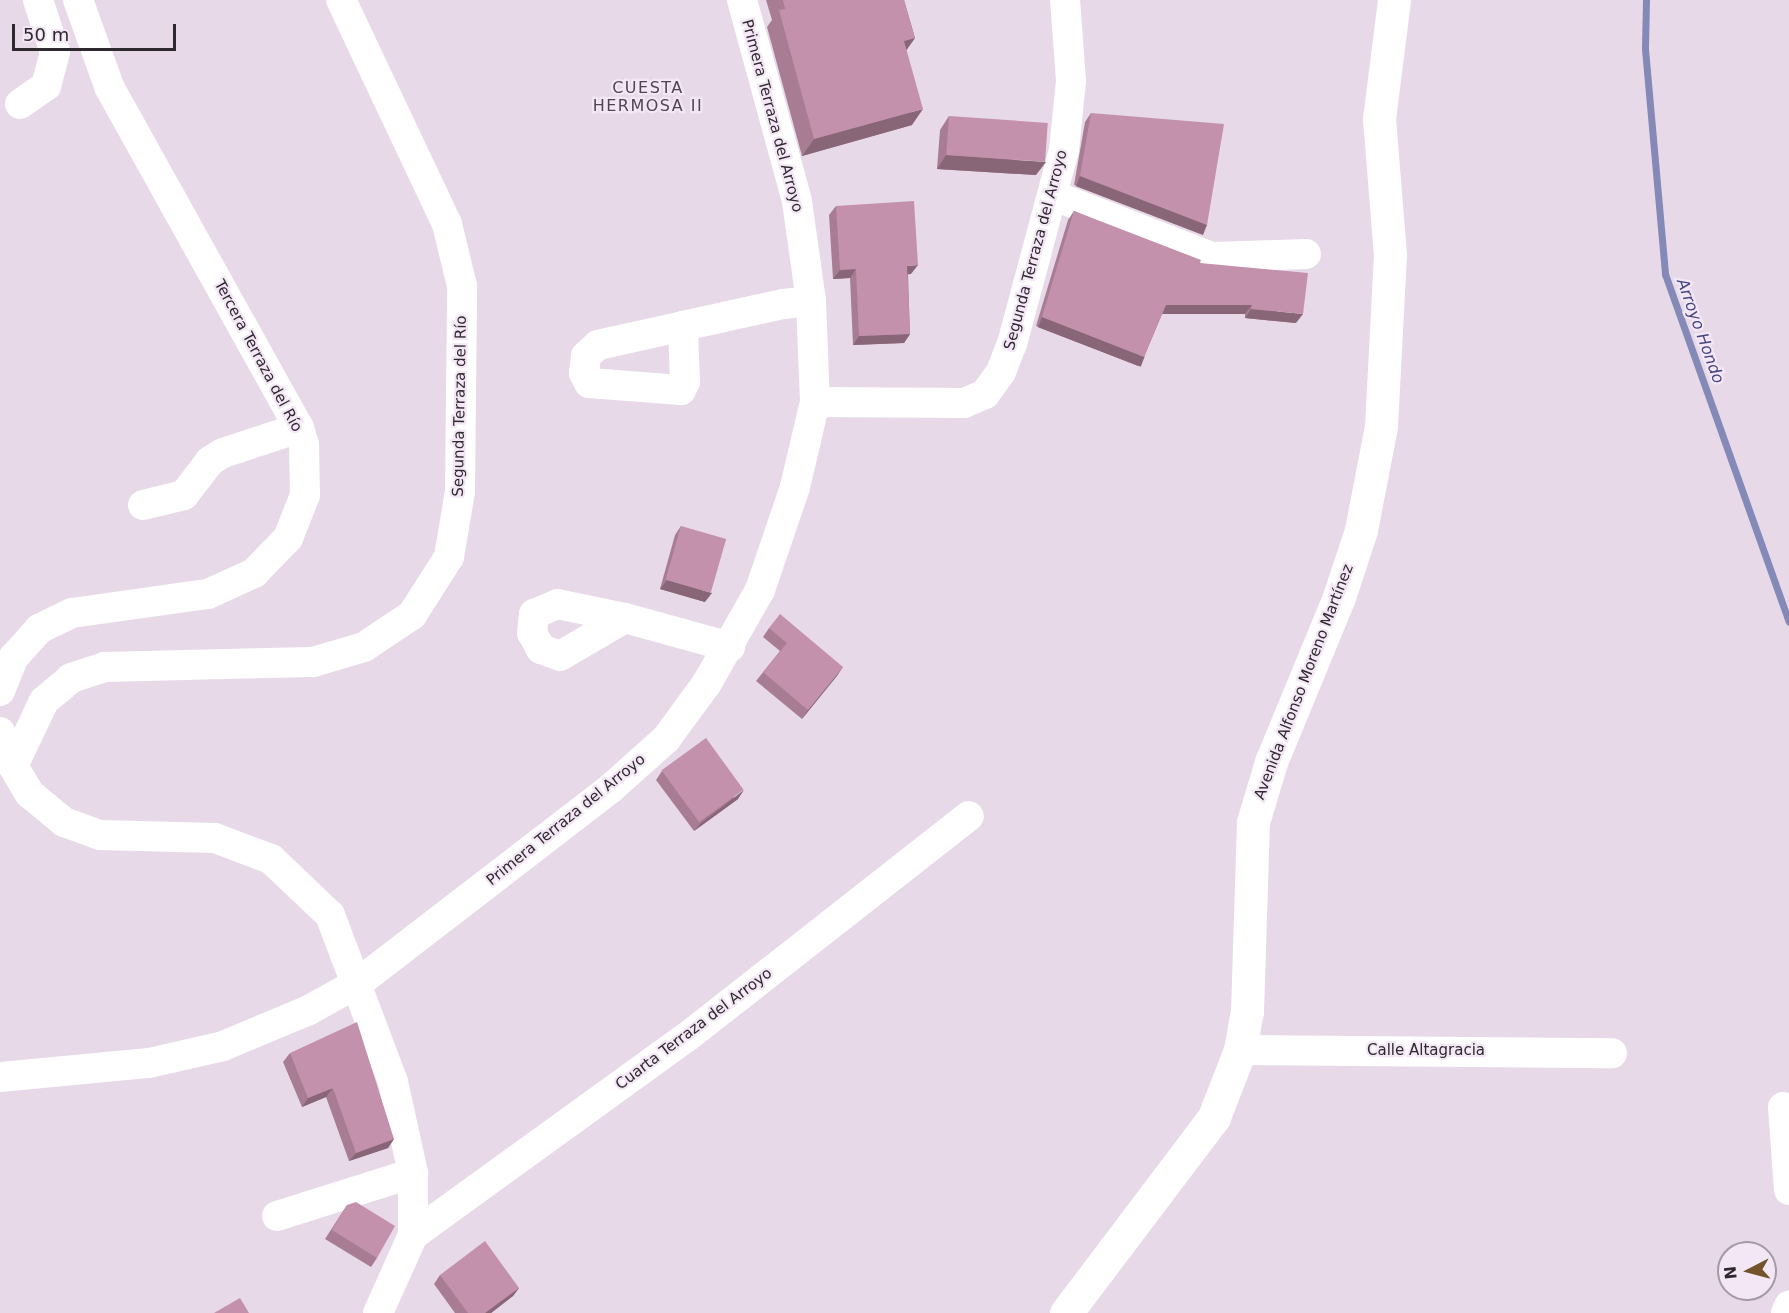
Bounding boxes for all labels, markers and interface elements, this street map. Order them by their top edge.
scale bar [15,12,178,50]
street label: Primera Terraza del Arroyo [738,18,806,214]
text: 50 m [23,24,69,45]
district label: CUESTA HERMOSA II [593,78,703,116]
street label: Segunda Terraza del Arroyo [1001,148,1071,352]
water label: Arroyo Hondo [1672,276,1728,386]
street label: Tercera Terraza del Río [210,277,306,435]
street label: Segunda Terraza del Río [449,315,471,497]
street label: Avenida Alfonso Moreno Martínez [1251,562,1357,802]
street label: Primera Terraza del Arroyo [483,750,649,890]
street label: Cuarta Terraza del Arroyo [612,964,776,1094]
street label: Calle Altagracia [1367,1042,1485,1060]
north arrow [1717,1241,1777,1301]
text: N [1720,1265,1741,1280]

